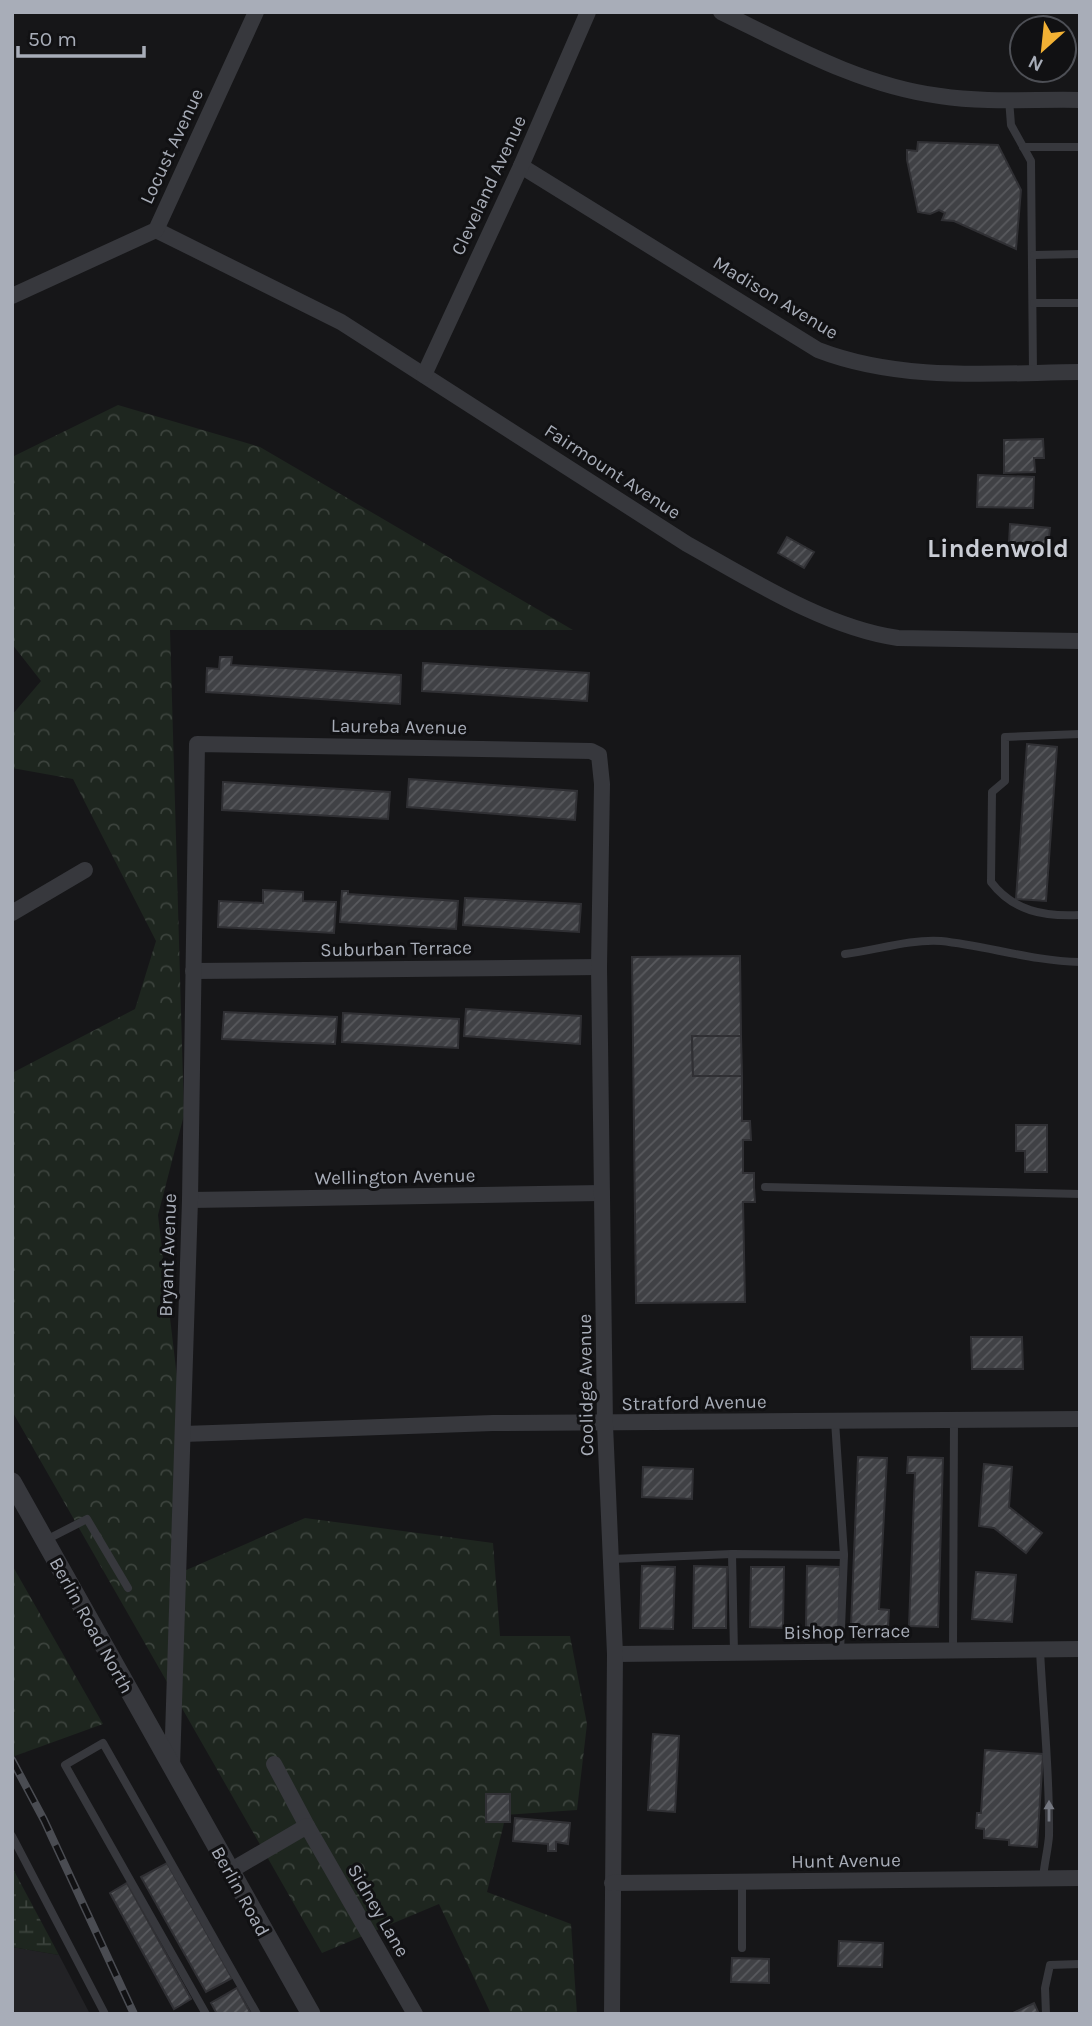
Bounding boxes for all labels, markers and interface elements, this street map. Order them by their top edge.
scale bar [18,14,144,58]
north arrow [1008,14,1078,84]
text: 50 m [28,27,77,51]
text: N [1025,50,1047,76]
street label: Locust Avenue [136,85,208,208]
street label: Cleveland Avenue [447,112,531,259]
street label: Madison Avenue [709,252,842,344]
street label: Fairmount Avenue [540,420,685,524]
district label: Lindenwold [927,533,1069,564]
street label: Laureba Avenue [331,715,467,739]
street label: Suburban Terrace [320,937,472,961]
street label: Wellington Avenue [315,1165,476,1189]
street label: Bryant Avenue [155,1193,181,1317]
street label: Coolidge Avenue [574,1314,598,1456]
street label: Stratford Avenue [621,1391,767,1415]
street label: Berlin Road North [45,1553,138,1698]
street label: Bishop Terrace [784,1620,910,1644]
one-way arrow [1043,1800,1054,1822]
street label: Berlin Road [206,1843,274,1940]
street label: Hunt Avenue [791,1849,901,1873]
street label: Sidney Lane [343,1860,414,1961]

